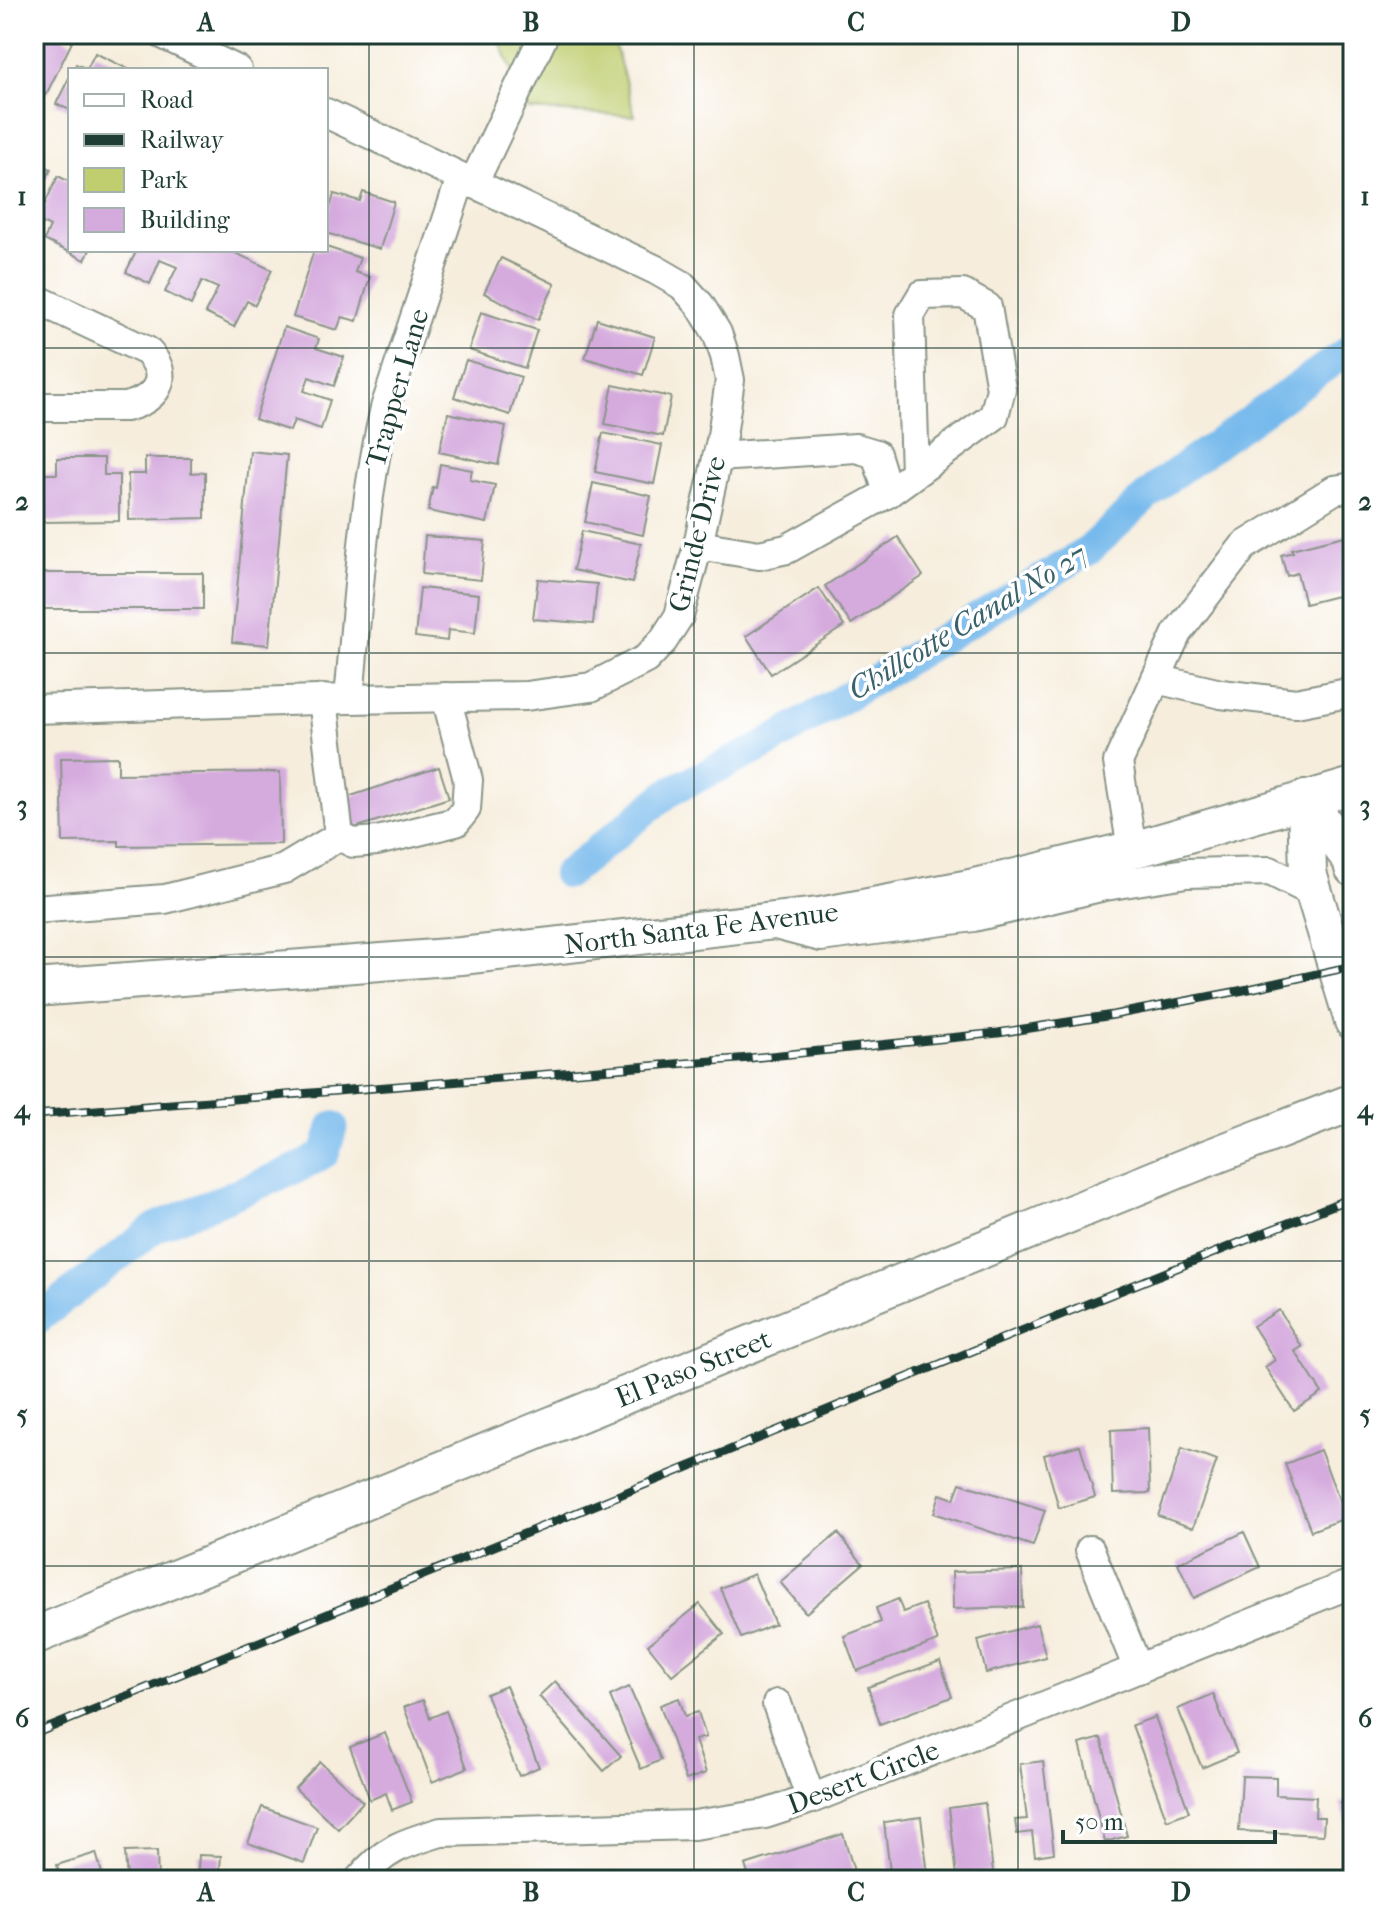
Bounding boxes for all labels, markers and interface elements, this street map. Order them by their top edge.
text: A [196,7,216,38]
text: B [523,7,540,38]
text: C [847,7,865,38]
text: D [1171,7,1191,38]
legend [68,68,328,252]
text: Road [140,86,194,114]
text: Railway [140,126,225,154]
text: Park [140,166,188,194]
text: 1 [17,181,27,212]
text: 1 [1360,181,1370,212]
text: Building [140,206,231,234]
street label: Trapper Lane [359,305,435,471]
street label: Grinde Drive [662,452,732,615]
text: 2 [15,486,29,517]
text: 2 [1358,486,1372,517]
water label: Chillcotte Canal No 27 [842,537,1094,707]
text: 3 [17,790,27,821]
text: 3 [1360,790,1370,821]
street label: North Santa Fe Avenue [562,895,840,961]
text: 4 [13,1094,31,1126]
text: 4 [1356,1094,1374,1126]
street label: El Paso Street [610,1322,776,1414]
text: 5 [16,1399,28,1430]
text: 5 [1359,1399,1371,1430]
text: 6 [15,1703,30,1734]
text: 6 [1358,1703,1373,1734]
street label: Desert Circle [782,1733,944,1821]
scale bar [1063,1794,1275,1844]
text: 50 m [1075,1808,1124,1836]
text: A [196,1877,216,1908]
text: B [523,1877,540,1908]
text: C [847,1877,865,1908]
text: D [1171,1877,1191,1908]

